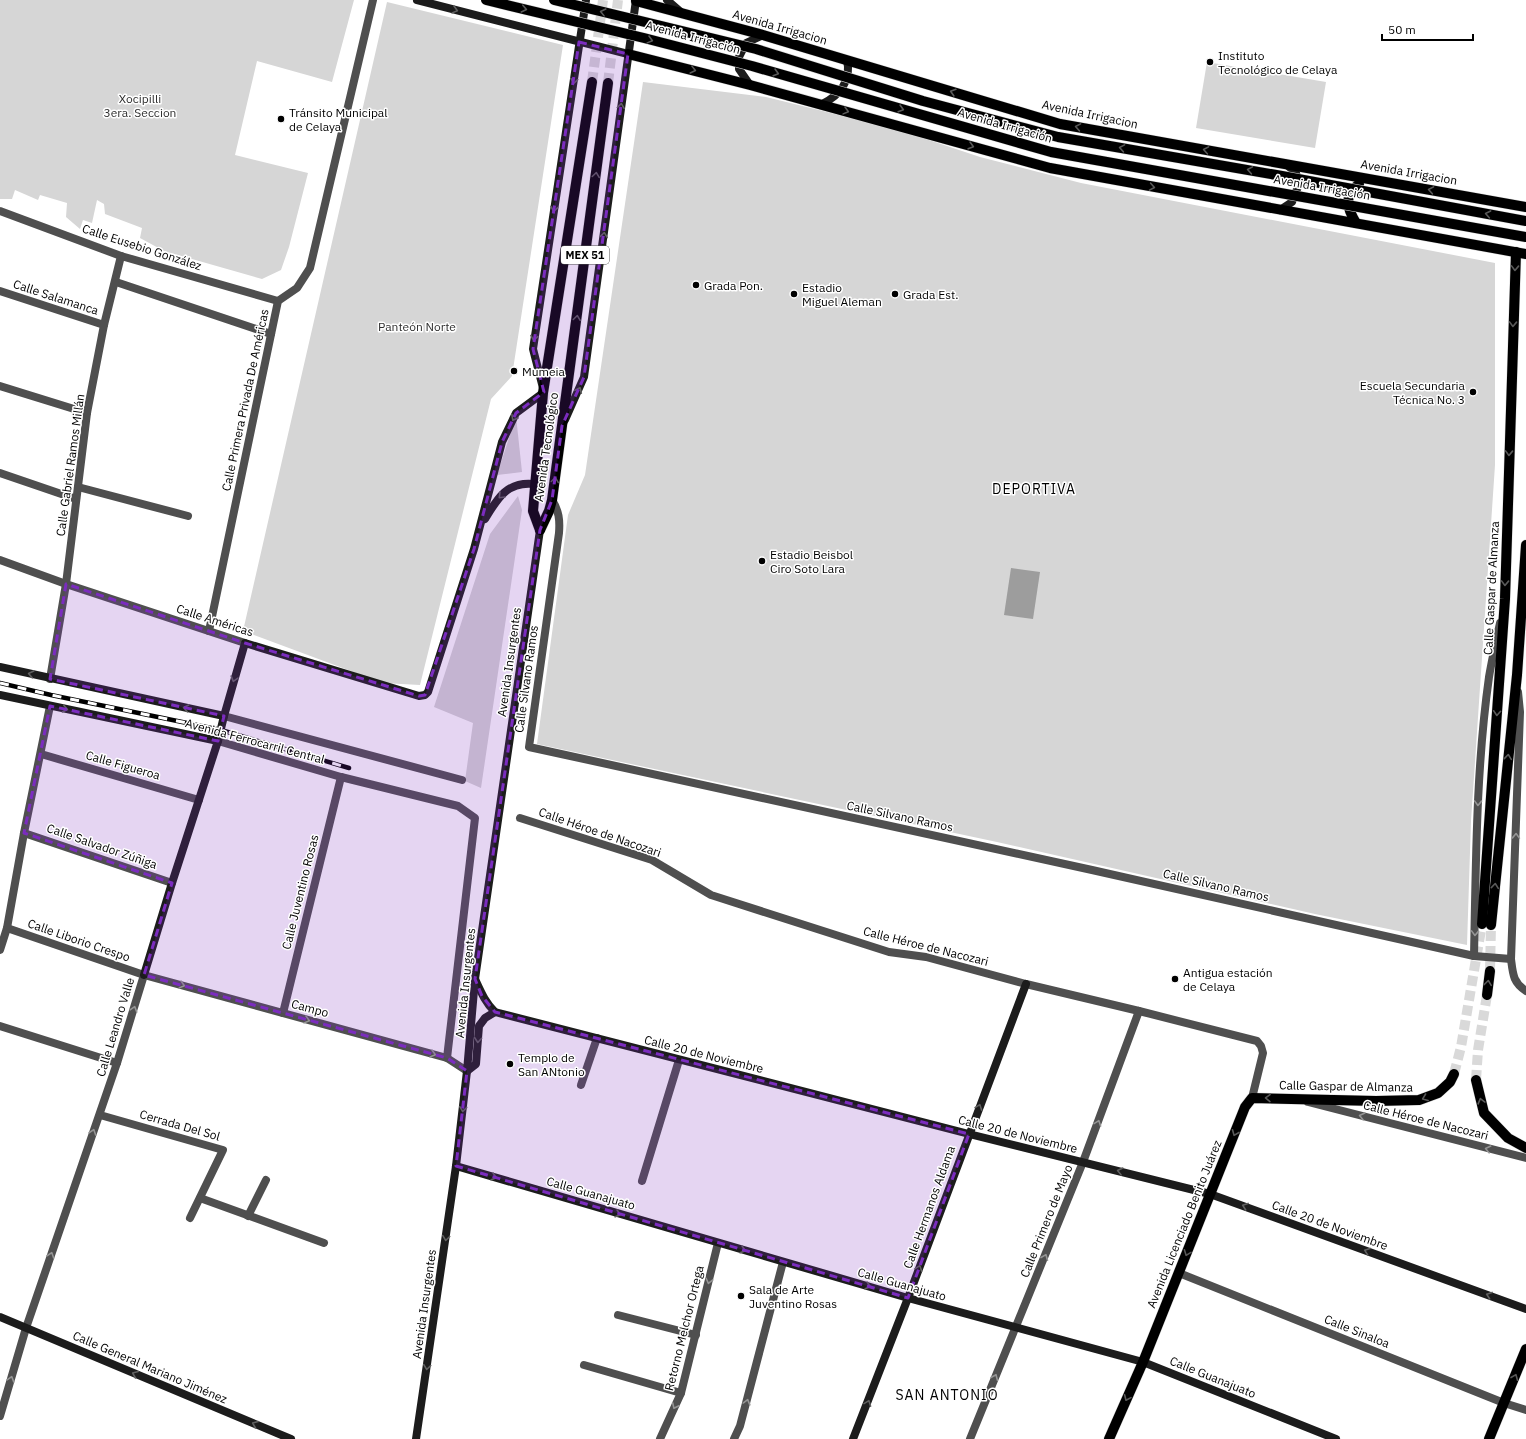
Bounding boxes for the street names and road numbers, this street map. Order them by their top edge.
street label: Avenida Irrigacion [731,6,829,48]
street label: Avenida Irrigación [644,17,742,57]
street label: Avenida Irrigacion [1041,97,1139,131]
street label: Avenida Irrigación [956,104,1054,146]
street label: Avenida Irrigacion [1360,156,1458,188]
street label: Avenida Irrigación [1273,171,1371,203]
street label: Calle Eusebio González [80,221,204,274]
road number: MEX 51 [561,246,609,264]
street label: Calle Salamanca [11,276,101,318]
street label: Calle Primera Privada De Américas [218,307,272,492]
street label: Avenida Tecnológico [531,391,561,503]
street label: Calle Gabriel Ramos Millán [53,393,87,537]
street label: Calle Gaspar de Almanza [1480,520,1502,655]
street label: Calle Américas [175,600,256,640]
street label: Avenida Insurgentes [494,606,524,718]
street label: Calle Silvano Ramos [511,624,541,734]
street label: Avenida Ferrocarril Central [184,715,326,767]
street label: Calle Figueroa [84,747,162,783]
street label: Calle Silvano Ramos [845,797,955,835]
street label: Calle Héroe de Nacozari [537,804,663,860]
street label: Calle Salvador Zúñiga [45,820,160,872]
street label: Calle Juventino Rosas [278,833,322,951]
street label: Calle Silvano Ramos [1161,865,1271,905]
street label: Calle Liborio Crespo [26,915,132,965]
street label: Calle Héroe de Nacozari [862,923,990,969]
street label: Avenida Insurgentes [452,927,478,1039]
street label: Calle Leandro Valle [93,975,137,1078]
street label: Campo [290,996,331,1020]
street label: Calle 20 de Noviembre [643,1032,766,1076]
street label: Calle Gaspar de Almanza [1279,1077,1414,1095]
street label: Calle Héroe de Nacozari [1362,1097,1490,1143]
street label: Cerrada Del Sol [138,1106,222,1144]
street label: Calle 20 de Noviembre [957,1112,1080,1156]
street label: Avenida Licenciado Benito Juárez [1143,1137,1225,1310]
street label: Calle Hermanos Aldama [900,1143,958,1270]
street label: Calle Primero de Mayo [1016,1162,1076,1280]
street label: Calle Guanajuato [545,1173,637,1213]
street label: Calle 20 de Noviembre [1270,1197,1390,1253]
street label: Avenida Insurgentes [409,1248,439,1360]
street label: Retorno Melchor Ortega [661,1263,707,1392]
street label: Calle Guanajuato [856,1264,948,1304]
street label: Calle Sinaloa [1322,1311,1392,1351]
street label: Calle General Mariano Jiménez [70,1328,230,1407]
street label: Calle Guanajuato [1168,1353,1259,1401]

